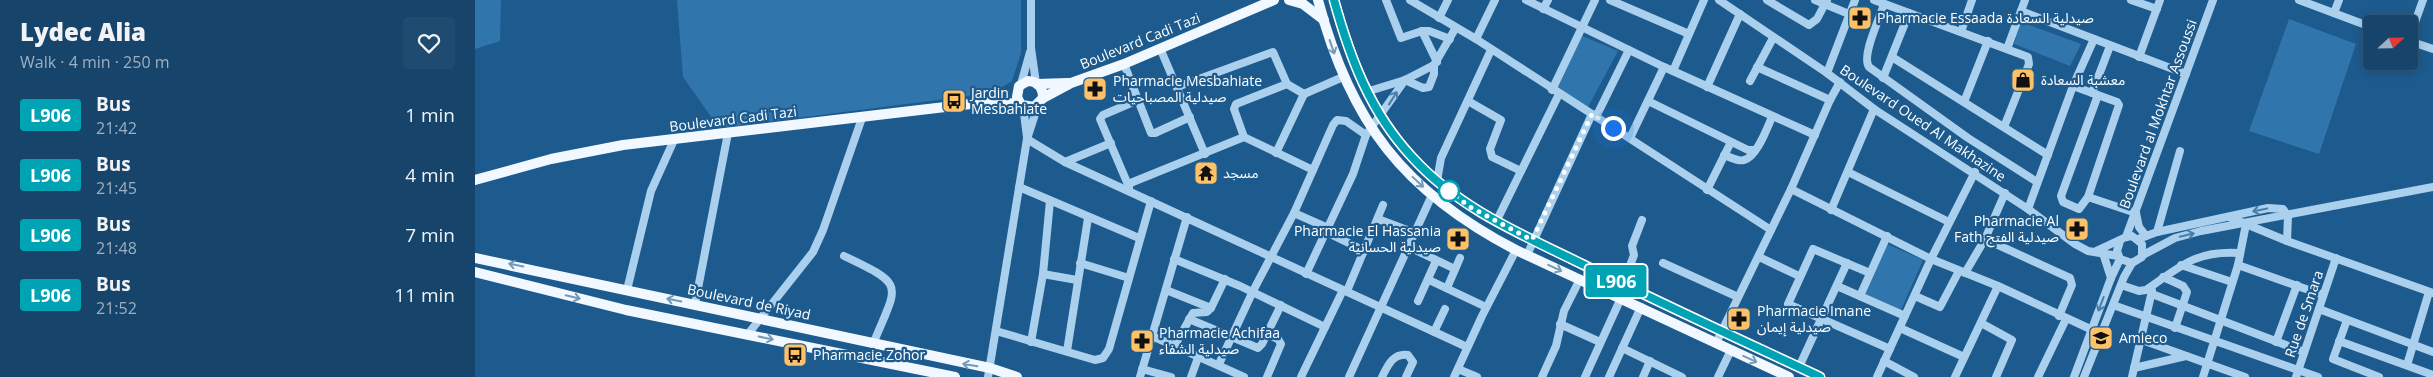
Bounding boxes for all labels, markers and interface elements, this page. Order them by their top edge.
pharmacy icon: Pharmacie Essaada صيدلية السعادة [1847,5,1873,31]
street label: Boulevard Cadi Tazi [1077,8,1203,73]
place label: Pharmacie Essaada صيدلية السعادة [1877,8,2094,27]
text: Lydec Alia [20,15,146,48]
north arrow [2363,15,2417,70]
map controls [2363,15,2418,70]
street label: Boulevard al Mokhtar Assoussi [2114,16,2201,211]
button: heart [403,17,455,69]
one-way arrow [1328,38,1337,54]
text: Walk · 4 min · 250 m [20,51,170,73]
street label: Boulevard Oued Al Makhazine [1837,60,2010,185]
shop icon: معشبة السعادة [2010,67,2036,93]
place label: معشبة السعادة [2041,70,2125,89]
place label: Pharmacie Mesbahiate صيدلية المصباحيات [1113,71,1262,106]
pharmacy icon: Pharmacie Mesbahiate صيدلية المصباحيات [1082,76,1108,102]
place label: Jardin Mesbahiate [969,83,1047,118]
bus stop icon: Jardin Mesbahiate [941,88,967,114]
text: Bus [96,91,131,117]
one-way arrow [1389,92,1399,106]
street label: Boulevard Cadi Tazi [668,101,798,136]
text: 1 min [405,102,455,128]
text: L906 [30,103,71,127]
your location [1601,116,1626,141]
text: 21:42 [96,117,137,139]
text: Bus [96,151,131,177]
temple icon: مسجد [1193,160,1219,186]
text: 4 min [405,162,455,188]
text: L906 [30,163,71,187]
place label: مسجد [1223,163,1259,182]
one-way arrow [1411,176,1424,188]
text: 21:45 [96,177,137,199]
unlabelled marker [1438,180,1460,202]
one-way arrow [2253,206,2269,215]
text: Bus [96,211,131,237]
place label: Pharmacie Al Fath صيدلية الفتح [1954,211,2059,248]
pharmacy icon: Pharmacie Al Fath صيدلية الفتح [2064,216,2090,242]
place label: Pharmacie El Hassania صيدلية الحسانية [1294,221,1441,256]
text: 7 min [405,222,455,248]
text: L906 [30,223,71,247]
pharmacy icon: Pharmacie El Hassania صيدلية الحسانية [1445,226,1471,252]
one-way arrow [2178,230,2194,239]
text: 21:48 [96,237,137,259]
one-way arrow [508,260,524,270]
one-way arrow [1547,264,1562,273]
line badge: L906 [1581,265,1651,297]
street label: Rue de Smara [2280,268,2327,360]
text: L906 [1595,269,1637,293]
text: Bus [96,271,131,297]
street label: Boulevard de Riyad [686,279,813,324]
text: 11 min [394,282,455,308]
text: L906 [30,283,71,307]
one-way arrow [565,292,581,302]
one-way arrow [667,295,683,304]
one-way arrow [2096,296,2105,311]
text: 21:52 [96,297,137,319]
place label: Pharmacie Imane صيدلية إيمان [1757,301,1871,337]
pharmacy icon: Pharmacie Imane صيدلية إيمان [1726,306,1752,332]
place label: Pharmacie Achifaa صيدلية الشفاء [1159,323,1280,358]
school or university icon: Amieco [2088,325,2114,351]
pharmacy icon: Pharmacie Achifaa صيدلية الشفاء [1129,328,1155,354]
place label: Amieco [2119,328,2167,347]
one-way arrow [758,334,774,343]
bus stop icon: Pharmacie Zohor [782,342,808,368]
place label: Pharmacie Zohor [813,345,925,364]
one-way arrow [1742,354,1757,364]
one-way arrow [962,359,978,369]

